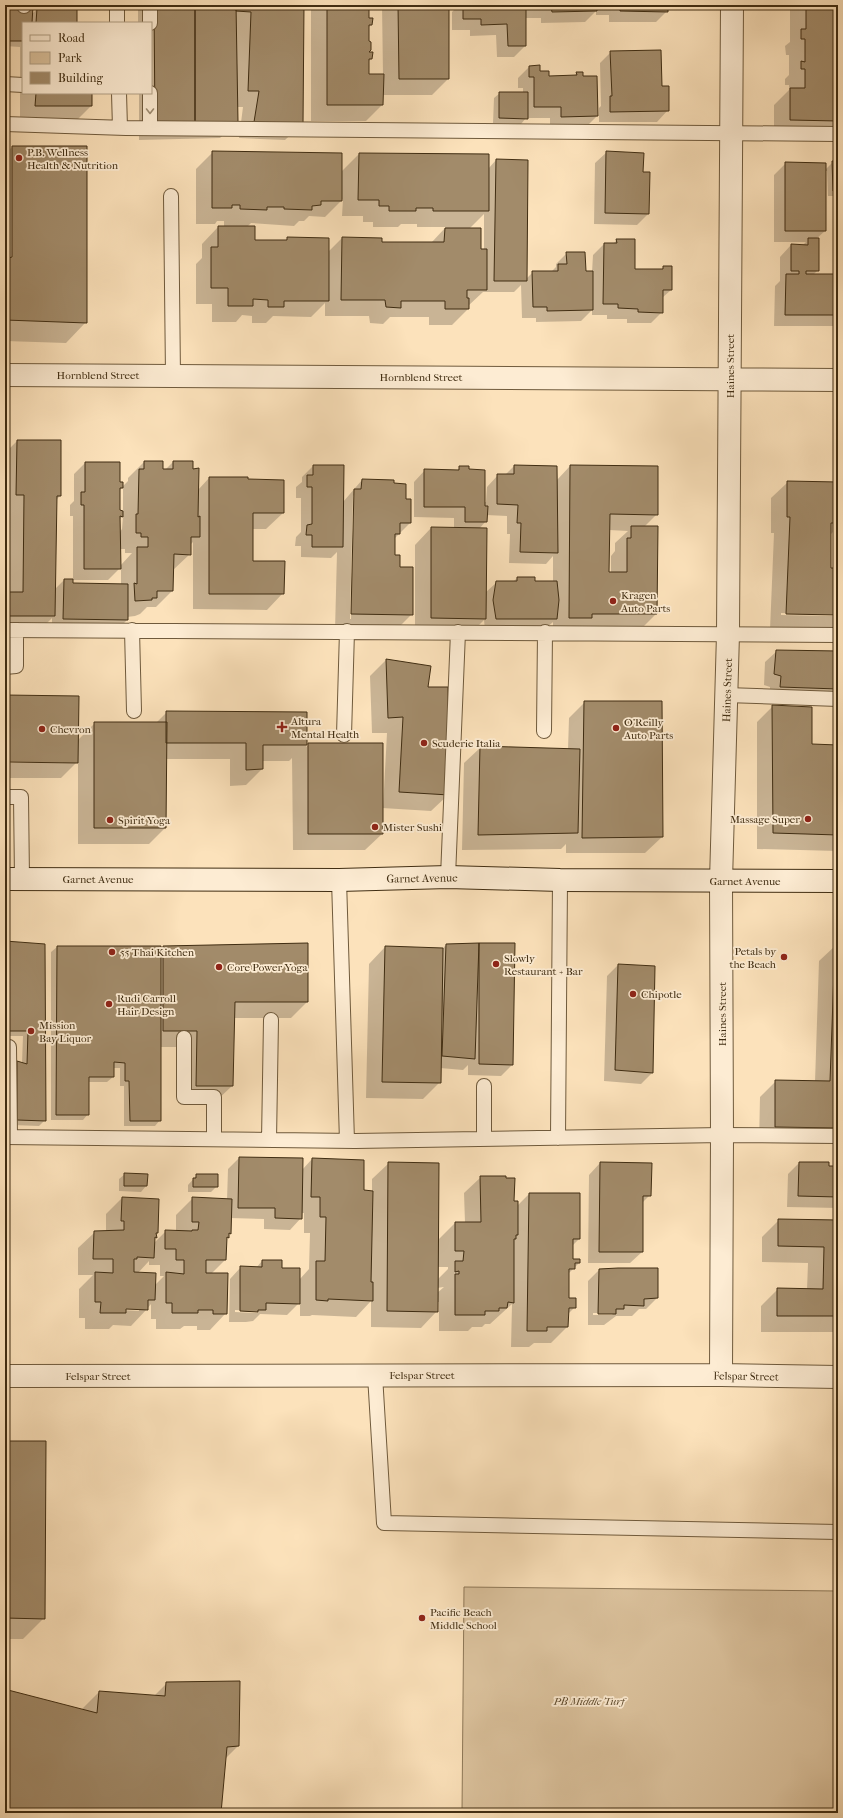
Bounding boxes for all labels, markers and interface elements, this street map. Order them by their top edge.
legend [22,22,152,94]
text: Road [58,31,85,45]
text: Park [58,51,83,65]
text: Building [58,71,103,85]
one-way arrow [146,108,154,114]
place label: P.B. Wellness Health & Nutrition [27,146,119,172]
marker: P.B. Wellness Health & Nutrition [14,153,24,163]
street label: Haines Street [724,334,737,398]
street label: Hornblend Street [57,369,139,382]
street label: Hornblend Street [380,371,462,384]
place label: Kragen Auto Parts [620,589,670,615]
marker: Kragen Auto Parts [608,596,618,606]
street label: Haines Street [720,658,735,722]
place label: Altura Mental Health [290,715,360,741]
place label: O'Reilly Auto Parts [623,716,673,742]
marker: Altura Mental Health [276,721,288,733]
place label: Chevron [50,723,91,736]
marker: O'Reilly Auto Parts [611,723,621,733]
marker: Chevron [37,724,47,734]
place label: Scuderie Italia [432,737,501,750]
marker: Scuderie Italia [419,738,429,748]
place label: Massage Super [730,813,800,826]
place label: Spirit Yoga [118,814,171,827]
marker: Massage Super [803,814,813,824]
marker: Spirit Yoga [105,815,115,825]
place label: Mister Sushi [383,821,443,834]
marker: Mister Sushi [370,822,380,832]
street label: Garnet Avenue [386,871,458,886]
street label: Garnet Avenue [62,873,134,886]
street label: Garnet Avenue [709,875,781,888]
place label: Petals by the Beach [729,945,777,971]
place label: 55 Thai Kitchen [120,946,195,959]
marker: 55 Thai Kitchen [107,947,117,957]
place label: Slowly Restaurant + Bar [504,952,583,978]
marker: Petals by the Beach [779,952,789,962]
marker: Slowly Restaurant + Bar [491,959,501,969]
place label: Core Power Yoga [227,961,308,974]
marker: Core Power Yoga [214,962,224,972]
street label: Haines Street [716,982,729,1046]
place label: Chipotle [641,988,682,1001]
marker: Chipotle [628,989,638,999]
place label: Rudi Carroll Hair Design [117,992,176,1018]
marker: Rudi Carroll Hair Design [104,999,114,1009]
place label: Mission Bay Liquor [39,1019,91,1045]
marker: Mission Bay Liquor [26,1026,36,1036]
street label: Felspar Street [389,1369,455,1382]
street label: Felspar Street [713,1369,779,1384]
street label: Felspar Street [65,1370,131,1383]
place label: Pacific Beach Middle School [430,1606,497,1632]
marker: Pacific Beach Middle School [417,1613,427,1623]
park label: PB Middle Turf [552,1695,627,1708]

